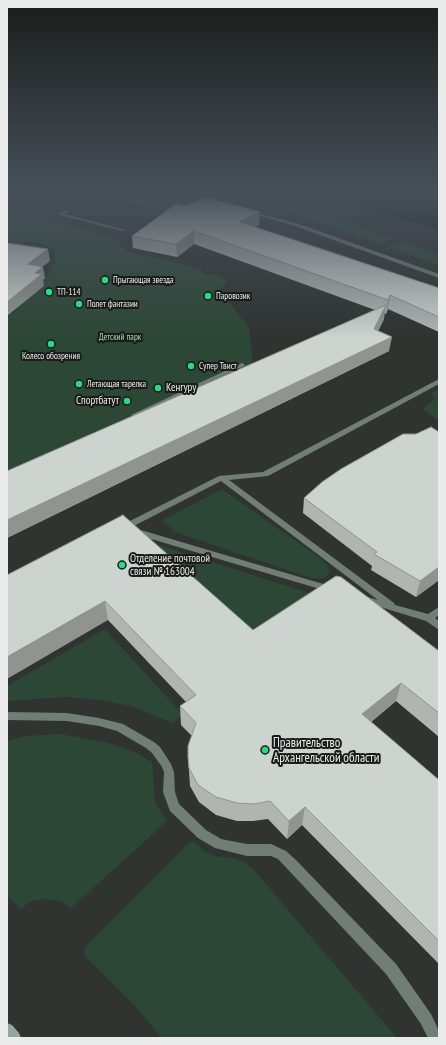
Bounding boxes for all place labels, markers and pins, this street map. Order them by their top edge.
marker: Прыгающая звезда [100,275,110,285]
place label: Прыгающая звезда [113,275,174,285]
marker: ТП-114 [44,287,54,297]
place label: ТП-114 [57,287,81,297]
marker: Паровозик [203,291,213,301]
place label: Паровозик [216,291,250,301]
marker: Полет фантазии [74,299,84,309]
place label: Полет фантазии [87,299,138,309]
marker: Колесо обозрения [46,339,56,349]
place label: Колесо обозрения [22,351,80,361]
marker: Супер Твист [186,361,196,371]
place label: Супер Твист [199,361,237,371]
marker: Летающая тарелка [74,379,84,389]
place label: Летающая тарелка [87,379,146,389]
place label: Кенгуру [166,381,196,395]
marker: Кенгуру [153,383,163,393]
place label: Спортбатут [76,394,119,408]
marker: Спортбатут [122,396,132,406]
place label: Отделение почтовой связи № 163004 [130,552,210,578]
marker: Отделение почтовой связи № 163004 [117,560,127,570]
place label: Правительство Архангельской области [273,735,379,766]
marker: Правительство Архангельской области [260,745,270,755]

